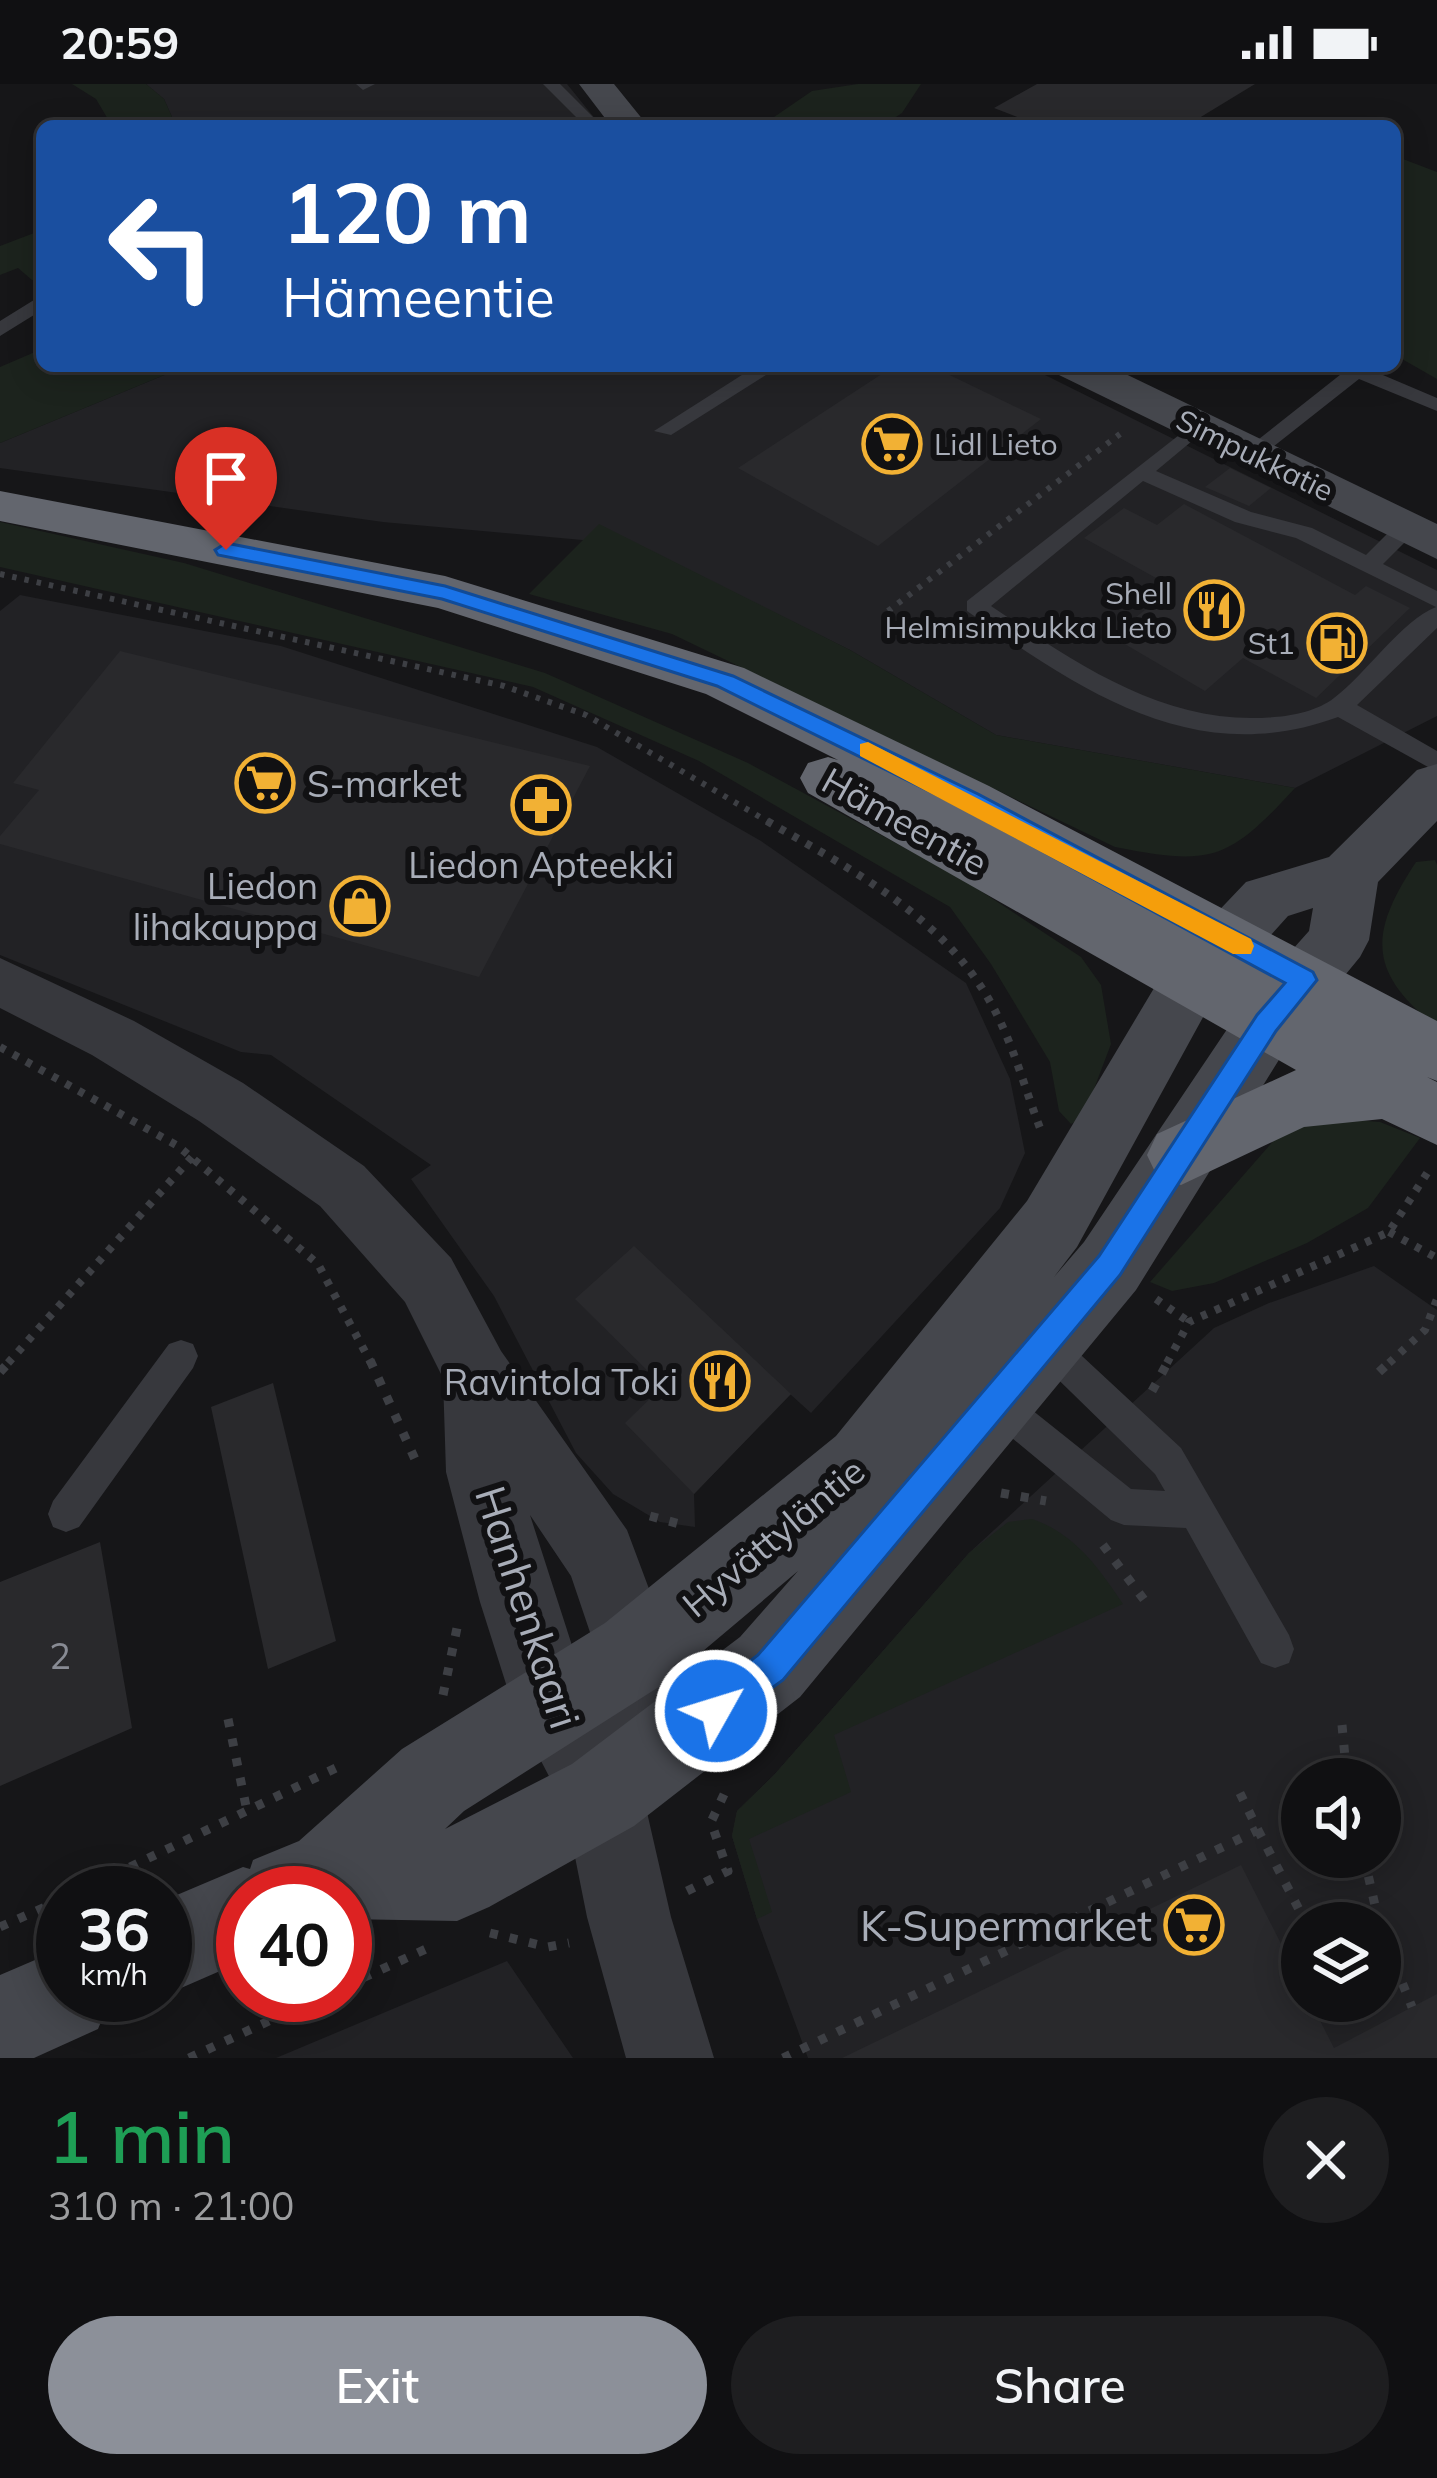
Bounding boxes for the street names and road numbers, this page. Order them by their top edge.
street label: Simpukkatie [1170,401,1340,509]
street label: Hämeentie [815,757,995,885]
street label: Hyvättyläntie [673,1448,873,1626]
street label: Hanhenkaari [464,1479,592,1735]

